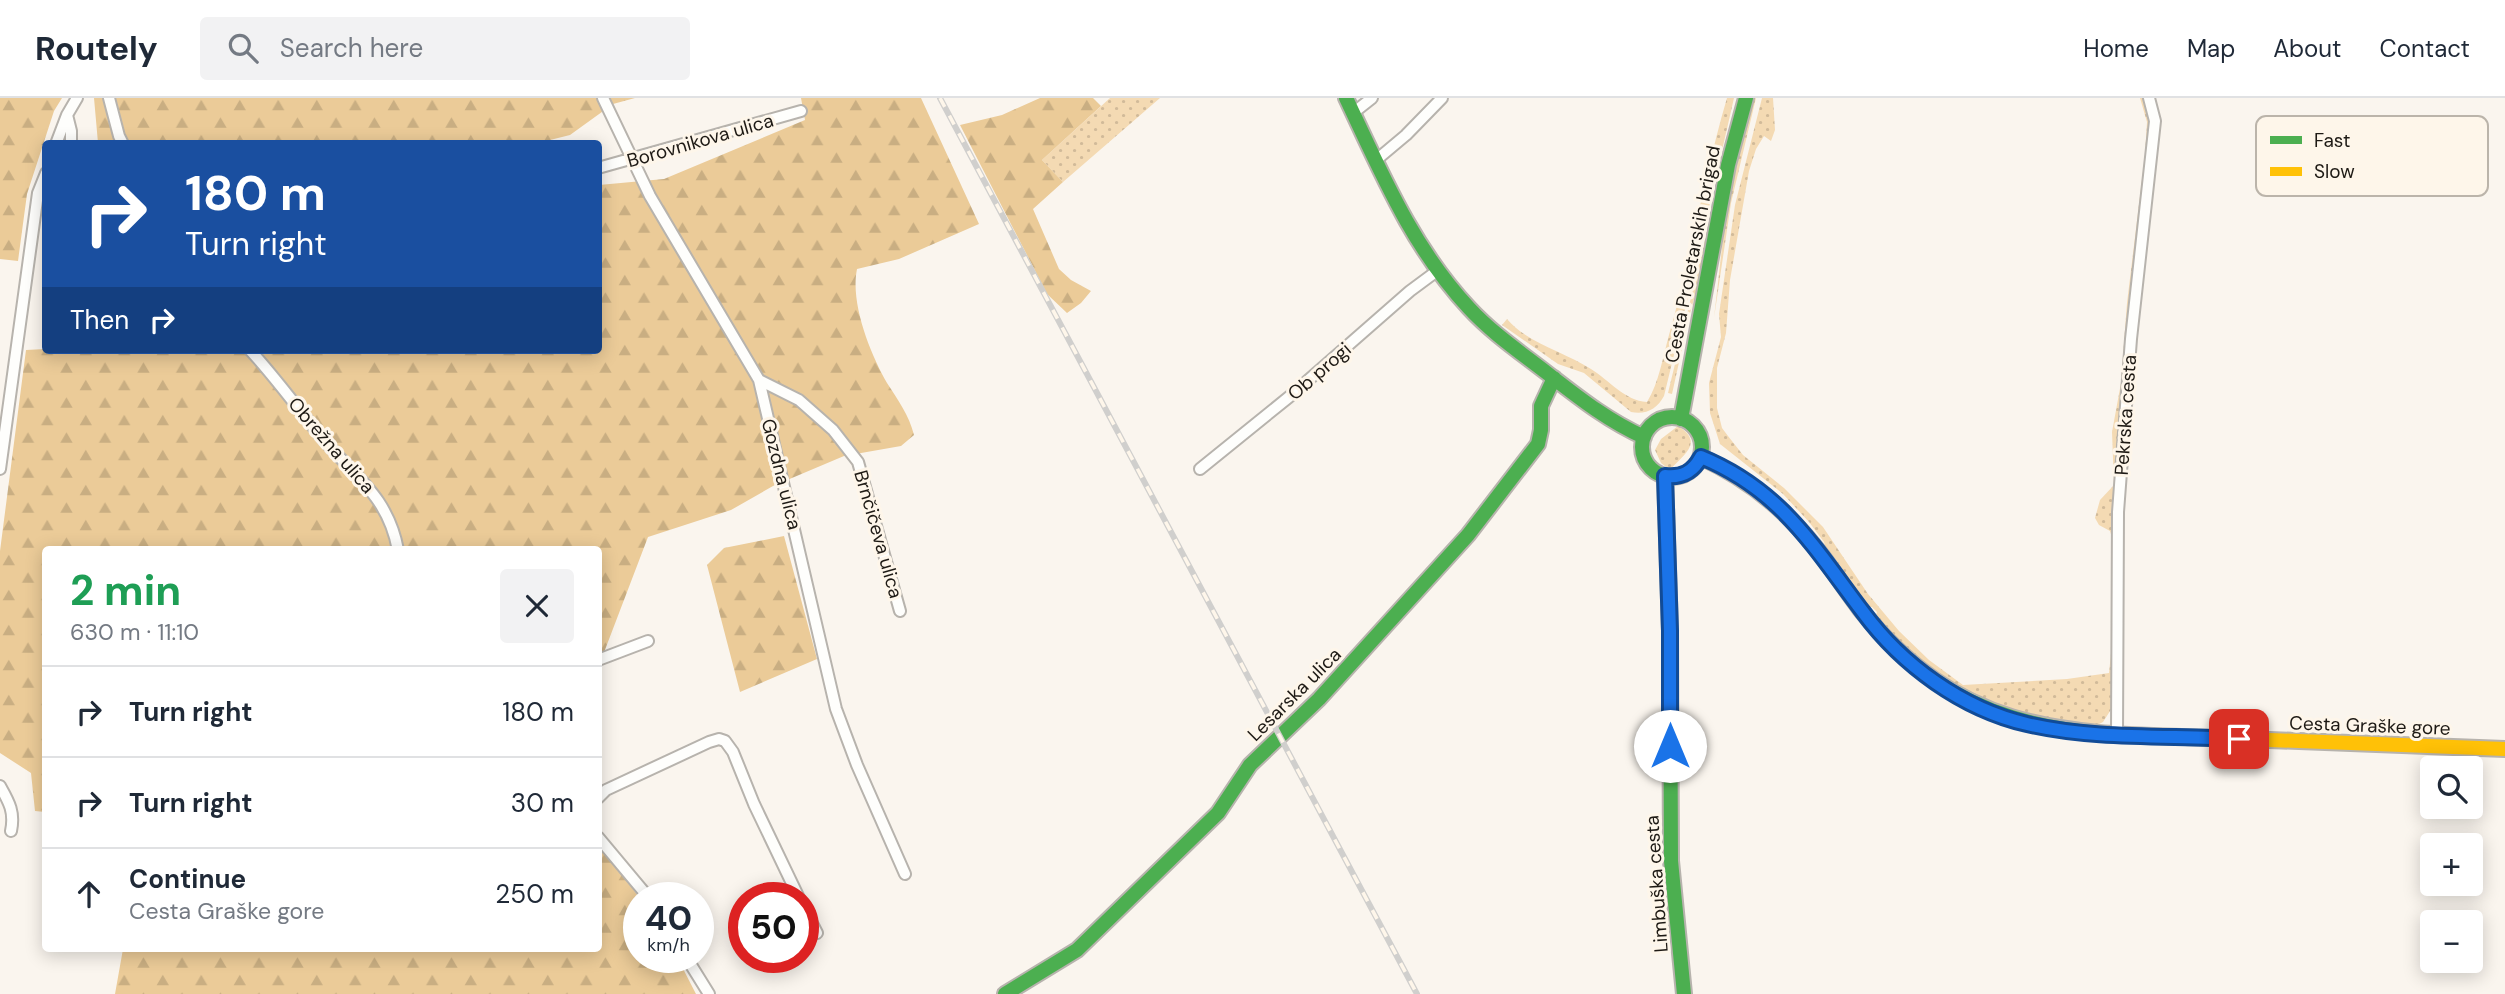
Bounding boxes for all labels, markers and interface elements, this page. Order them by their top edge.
search box [200,17,690,80]
text: Routely [35,27,158,70]
icon: search [224,29,262,67]
text: Search here [280,31,423,65]
text: Home [2083,33,2149,64]
text: Map [2187,33,2235,64]
text: About [2273,33,2342,64]
text: Contact [2380,33,2470,64]
street label: Borovnikova ulica [624,108,776,173]
legend [2256,116,2488,196]
text: Fast [2314,128,2350,153]
street label: Cesta Proletarskih brigad [1659,143,1726,365]
text: Slow [2314,159,2355,184]
text: 180 m [185,161,326,225]
icon: right [70,168,161,259]
text: Turn right [185,223,327,265]
icon: right [143,301,181,339]
text: Then [70,303,129,337]
street label: Ob progi [1282,337,1356,406]
street label: Pekrska cesta [2109,354,2142,476]
street label: Obrežna ulica [283,392,380,499]
street label: Gozdna ulica [756,416,807,532]
street label: Brnčičeva ulica [848,467,909,601]
text: 2 min [70,563,181,618]
button: close [500,569,574,643]
text: 630 m · 11:10 [70,617,199,647]
street label: Lesarska ulica [1242,642,1347,747]
icon: right [70,693,108,731]
text: Turn right [129,695,253,729]
text: 180 m [502,695,574,729]
position arrow [1633,709,1707,783]
pin [2209,709,2269,769]
street label: Cesta Graške gore [2289,710,2451,741]
icon: arrive [2220,720,2258,758]
map controls [2420,756,2483,973]
button: search [2420,756,2483,819]
icon: right [70,784,108,822]
text: Turn right [129,786,253,820]
text: 30 m [511,786,574,820]
street label: Limbuška cesta [1639,815,1674,953]
button: + [2420,833,2483,896]
text: Continue [129,862,246,896]
icon: ahead [70,875,108,913]
text: 250 m [495,877,574,911]
speed limit sign: 50 [728,882,819,973]
text: 40 [645,895,692,941]
text: Cesta Graške gore [129,896,324,926]
button: − [2420,910,2483,973]
text: km/h [647,933,690,957]

